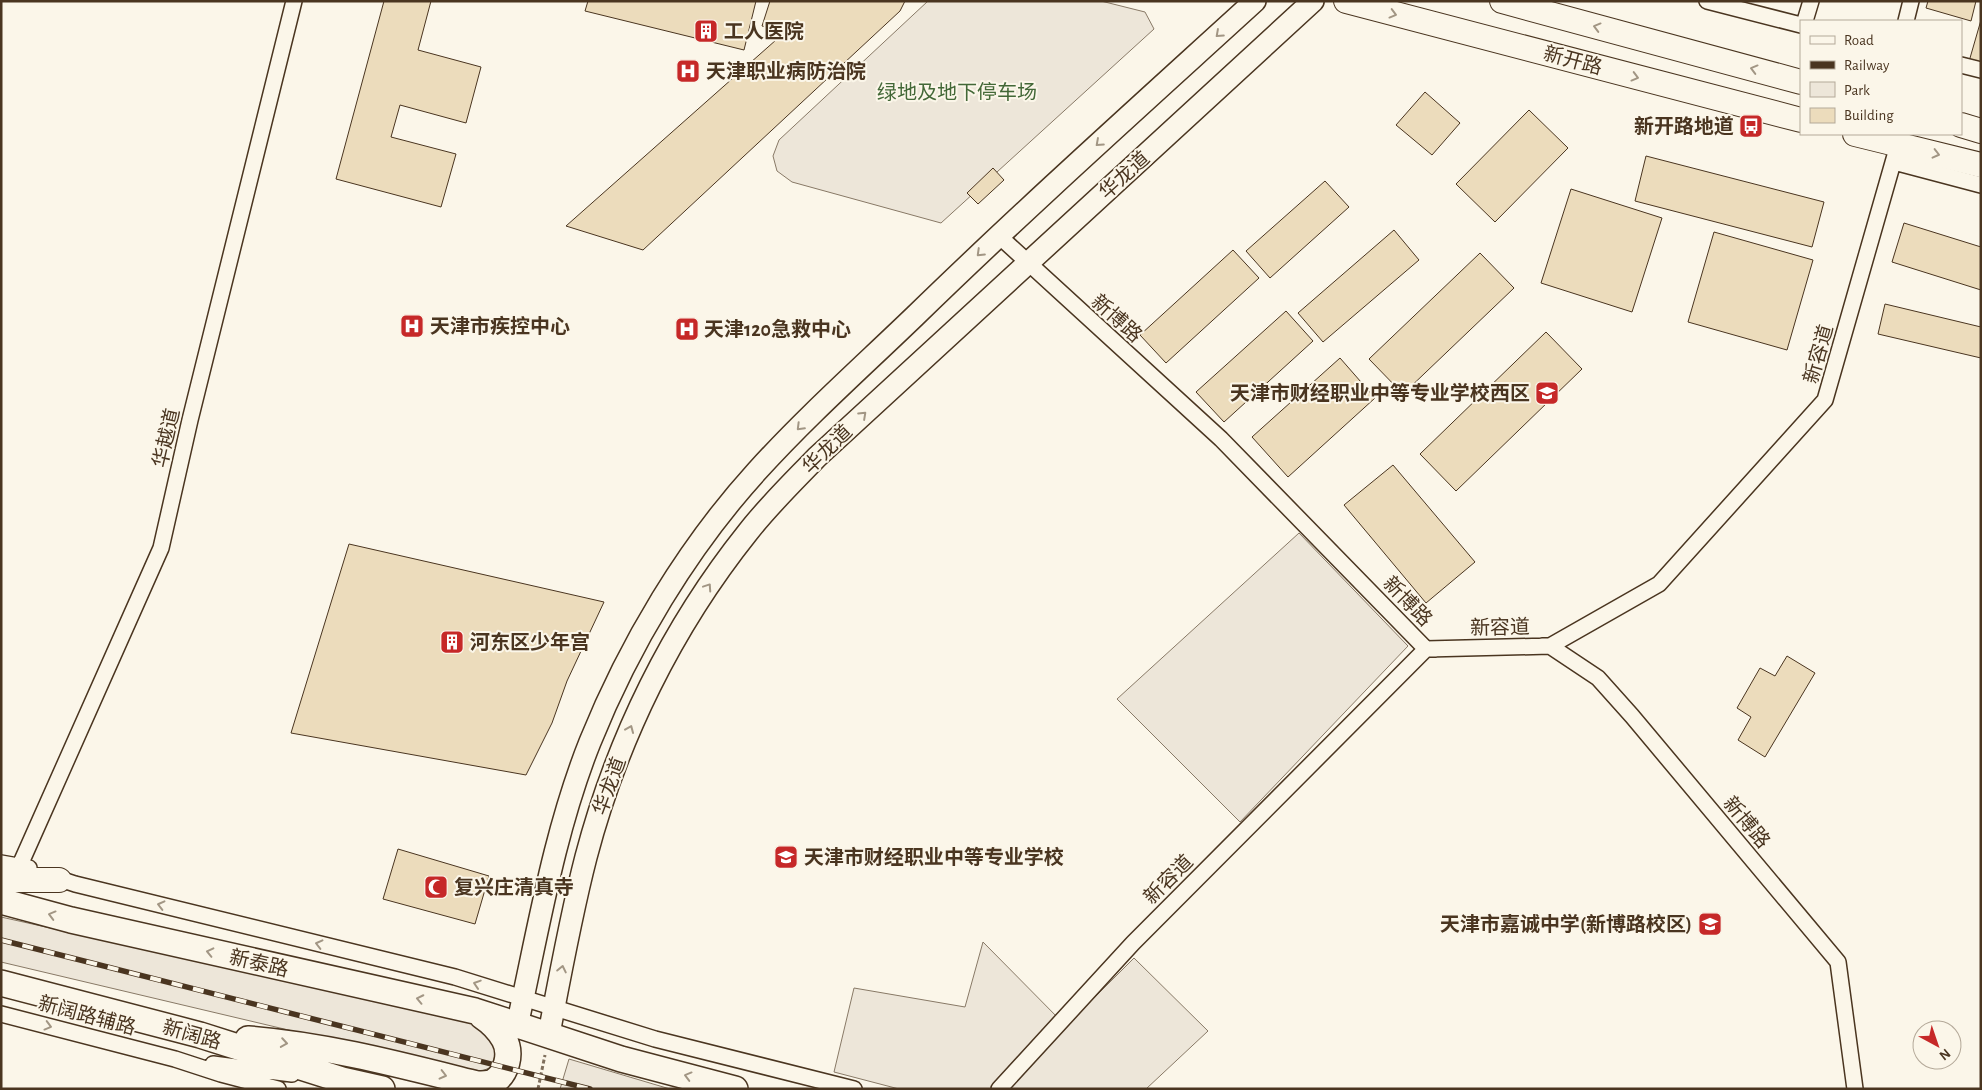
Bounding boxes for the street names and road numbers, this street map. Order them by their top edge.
street label: 新开路 [1541,42,1605,78]
street label: 华龙道 [1095,147,1154,203]
street label: 新博路 [1087,290,1147,346]
street label: 新容道 [1799,322,1837,386]
street label: 华越道 [150,407,183,470]
street label: 华龙道 [798,421,856,478]
street label: 新博路 [1379,572,1437,630]
street label: 新容道 [1470,615,1530,639]
street label: 华龙道 [589,754,630,818]
street label: 新博路 [1719,792,1775,852]
street label: 新容道 [1139,850,1197,908]
street label: 新泰路 [227,946,291,980]
street label: 新阔路辅路 [36,991,138,1039]
street label: 新阔路 [160,1015,224,1053]

